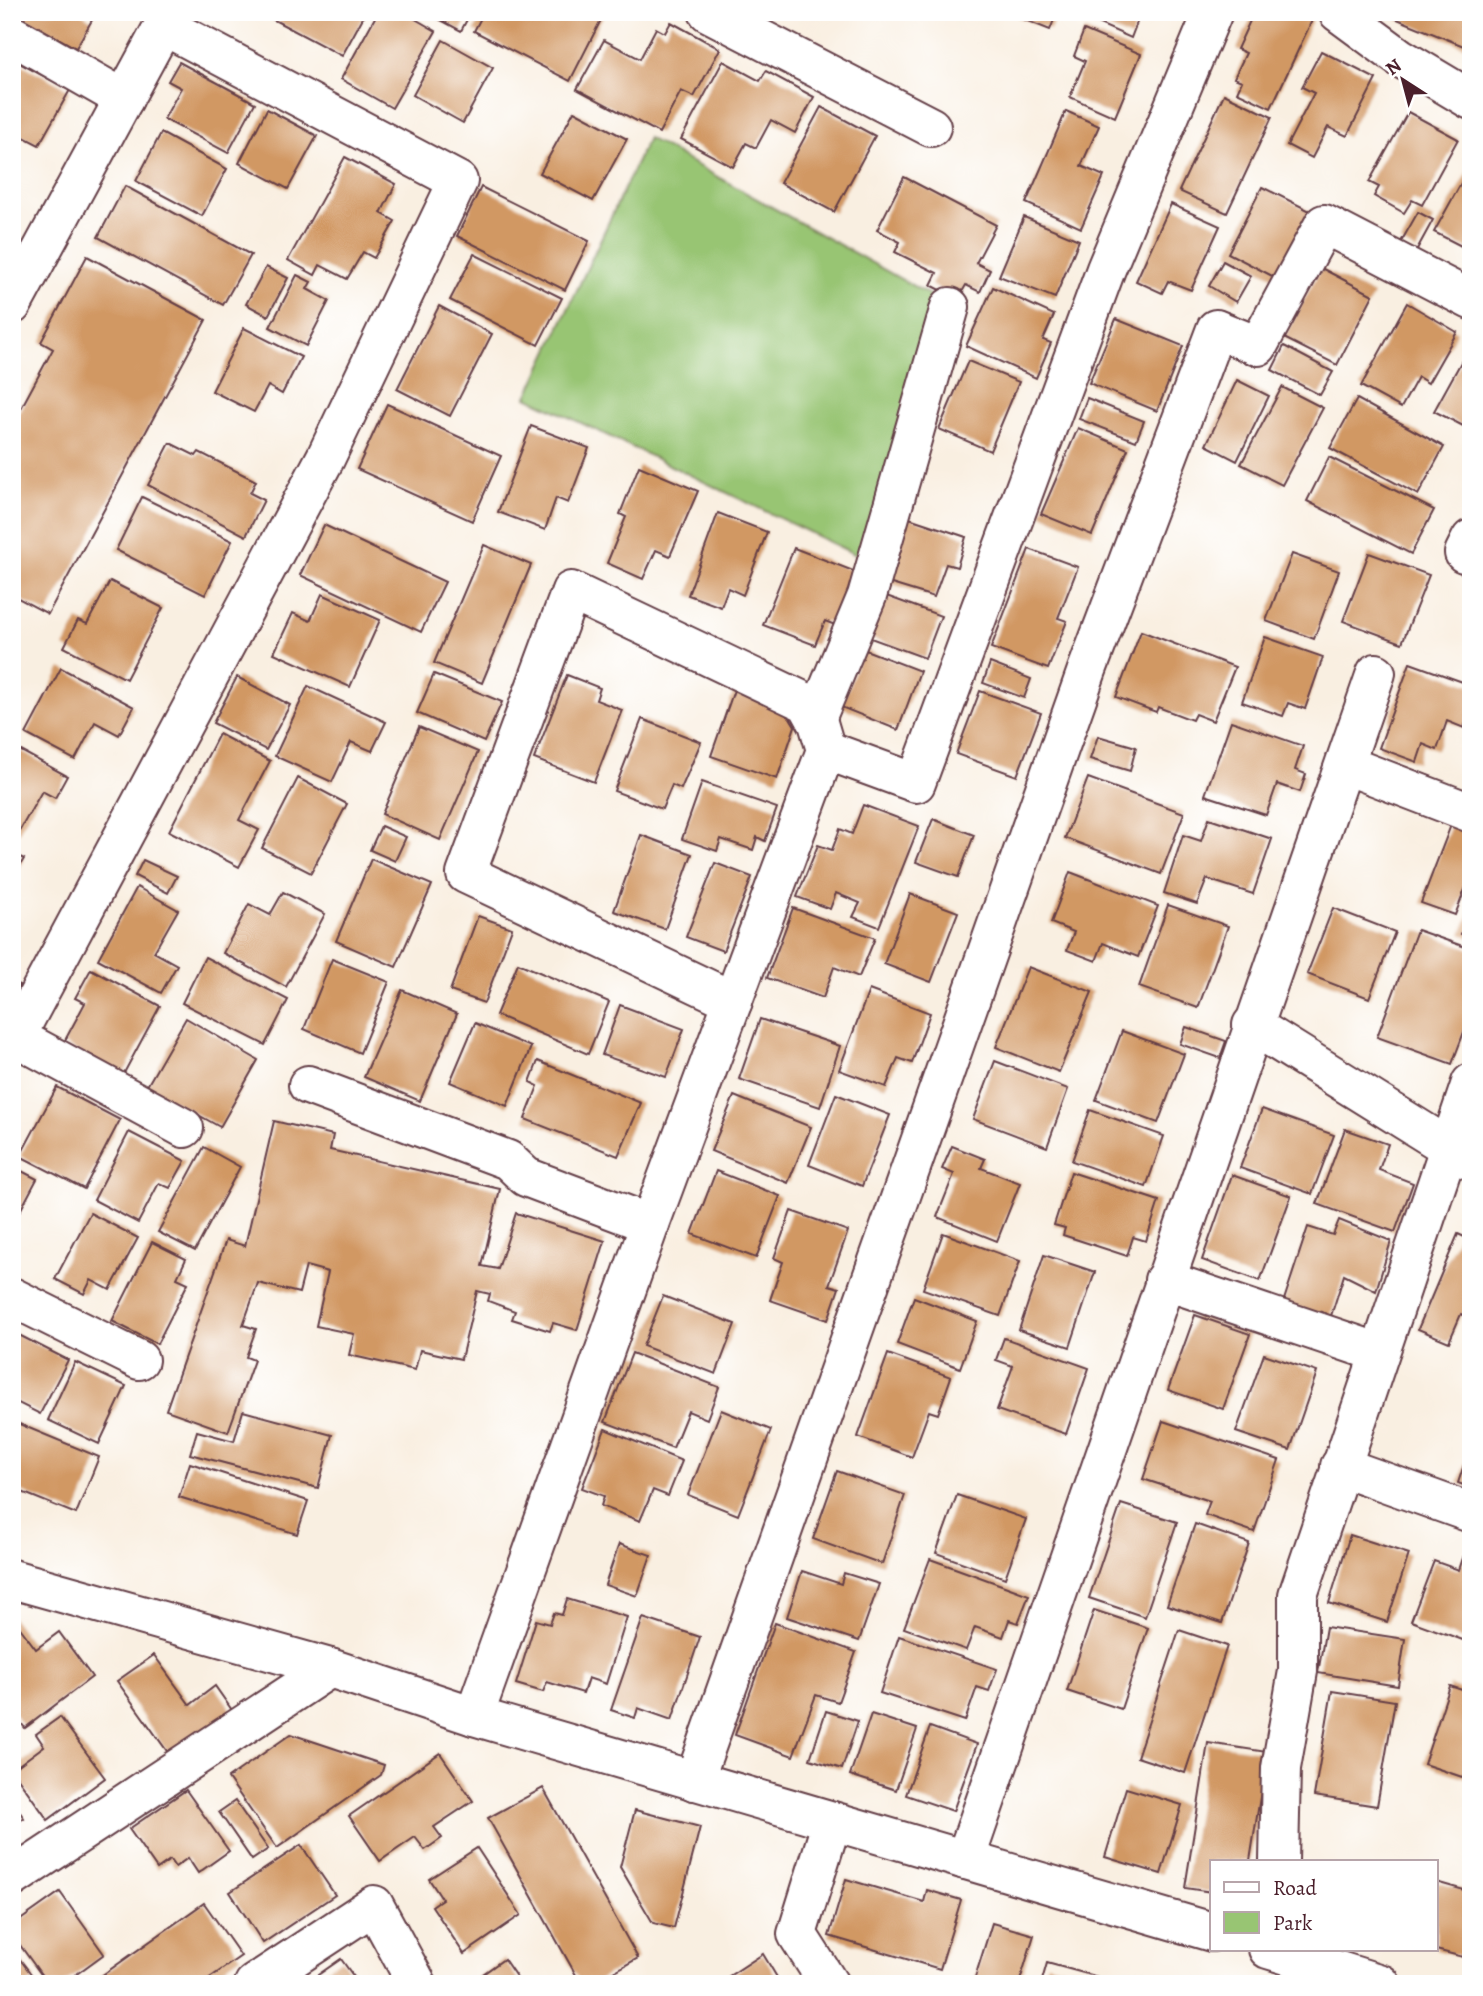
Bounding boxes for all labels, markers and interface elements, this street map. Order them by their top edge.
north arrow [1368,46,1438,116]
text: N [1380,52,1407,82]
legend [1210,1860,1438,1951]
text: Road [1273,1874,1317,1902]
text: Park [1273,1909,1313,1937]

